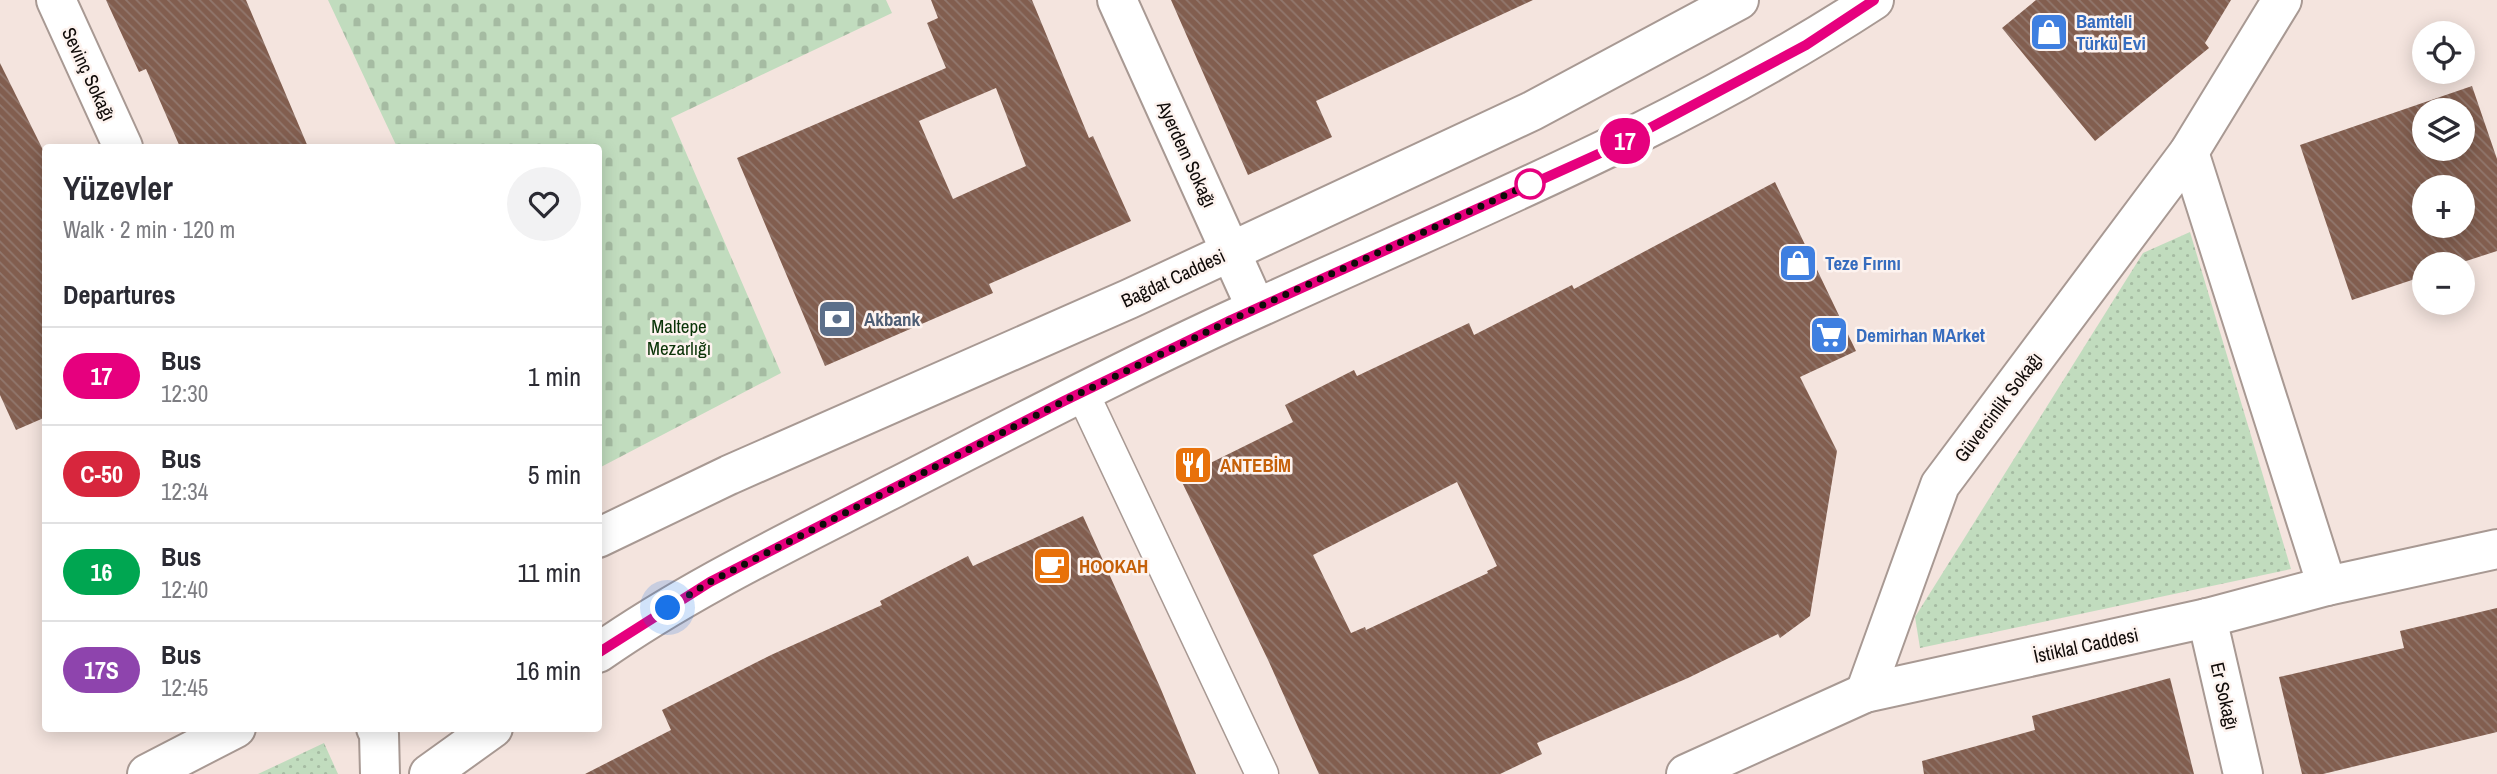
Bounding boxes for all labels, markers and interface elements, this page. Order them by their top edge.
place label: Bamteli Türkü Evi [2076,8,2146,56]
shop icon: Bamteli Türkü Evi [2028,11,2070,53]
map controls [2412,21,2475,315]
button: locate [2412,21,2475,84]
street label: Sevinç Sokağı [56,23,122,125]
street label: Ayerdem Sokağı [1151,96,1223,212]
button: layers [2412,98,2475,161]
line badge: 17 [1594,118,1656,164]
text: 17 [1614,125,1636,157]
text: Yüzevler [63,166,173,210]
button: heart [507,167,581,241]
unlabelled marker [1515,169,1545,199]
button: + [2412,175,2475,238]
text: Walk · 2 min · 120 m [63,214,235,245]
shop icon: Teze Fırını [1777,242,1819,284]
street label: Bağdat Caddesi [1117,243,1229,313]
place label: Teze Fırını [1825,250,1901,276]
button: − [2412,252,2475,315]
text: Departures [63,277,176,312]
bank icon: Akbank [816,298,858,340]
place label: Akbank [864,306,921,332]
park label: Maltepe Mezarlığı [647,313,711,361]
supermarket icon: Demirhan MArket [1808,314,1850,356]
place label: Demirhan MArket [1856,322,1985,348]
text: Bus [161,343,201,378]
street label: Güvercinlik Sokağı [1948,347,2048,467]
text: 1 min [528,359,581,394]
text: 17 [91,360,112,392]
text: 12:30 [161,378,208,409]
text: Bus [161,441,201,476]
restaurant icon: ANTEBİM [1172,444,1214,486]
place label: ANTEBİM [1220,452,1291,478]
text: 5 min [528,457,581,492]
text: C-50 [80,458,123,490]
text: 12:34 [161,476,208,507]
text: Bus [161,539,201,574]
cafe icon: HOOKAH [1031,545,1073,587]
place label: HOOKAH [1079,553,1148,579]
text: 11 min [517,555,581,590]
text: 16 [91,556,112,588]
text: 12:40 [161,574,208,605]
your location [650,590,685,625]
street label: İstiklal Caddesi [2031,621,2141,669]
text: Bus [161,637,201,672]
text: 16 min [516,653,581,688]
text: 17S [84,654,119,686]
street label: Er Sokağı [2205,660,2245,732]
text: 12:45 [161,672,208,703]

